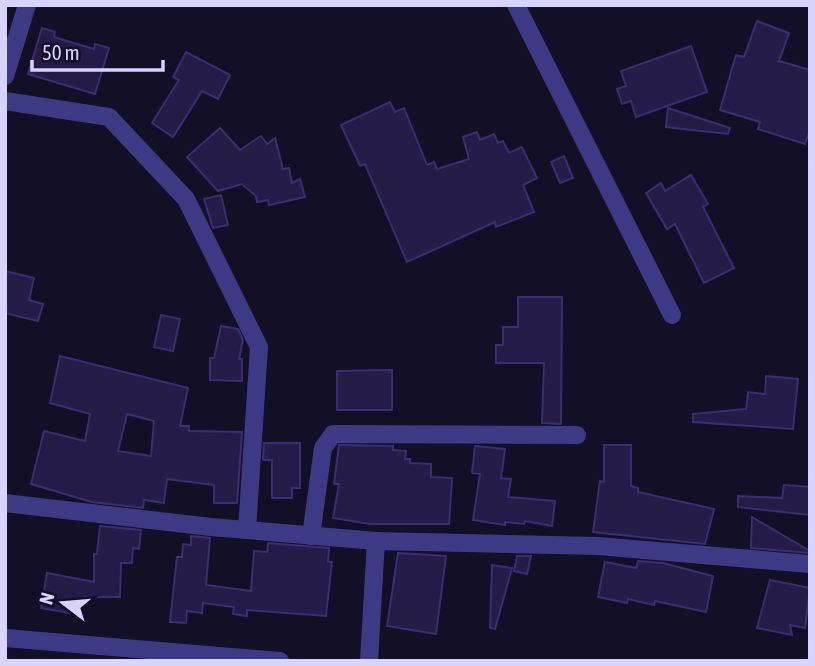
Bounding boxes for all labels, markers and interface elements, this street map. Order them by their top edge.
scale bar [32,28,163,72]
text: 50 m [42,40,80,64]
north arrow [28,568,98,638]
text: N [35,590,59,607]

